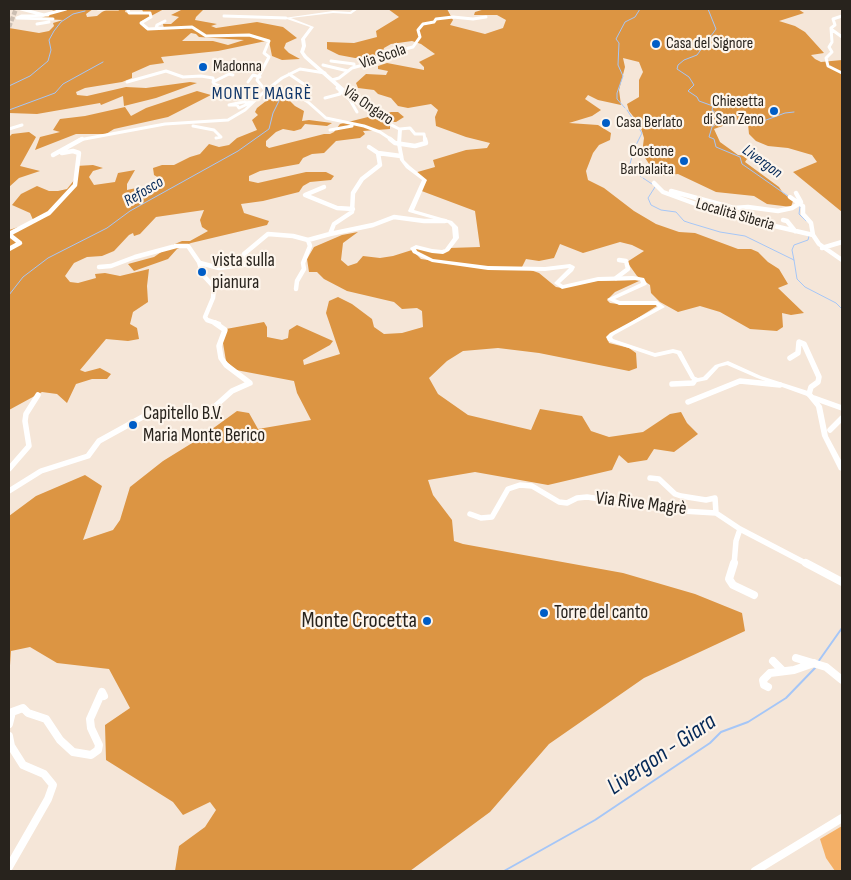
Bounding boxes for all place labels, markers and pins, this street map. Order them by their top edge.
place label: Casa del Signore [666,34,753,54]
marker: Casa del Signore [650,38,662,50]
place label: Madonna [213,57,262,77]
marker: Madonna [197,61,209,73]
place label: Chiesetta di San Zeno [703,92,764,130]
marker: Chiesetta di San Zeno [768,105,780,117]
place label: Casa Berlato [616,113,683,133]
marker: Casa Berlato [600,117,612,129]
place label: Costone Barbalaita [620,142,674,180]
marker: Costone Barbalaita [678,155,690,167]
place label: vista sulla pianura [212,250,275,294]
marker: vista sulla pianura [196,266,208,278]
place label: Capitello B.V. Maria Monte Berico [143,403,265,447]
marker: Capitello B.V. Maria Monte Berico [127,419,139,431]
place label: Torre del canto [554,602,648,624]
marker: Torre del canto [538,607,550,619]
place label: Monte Crocetta [301,608,417,634]
marker: Monte Crocetta [421,615,433,627]

